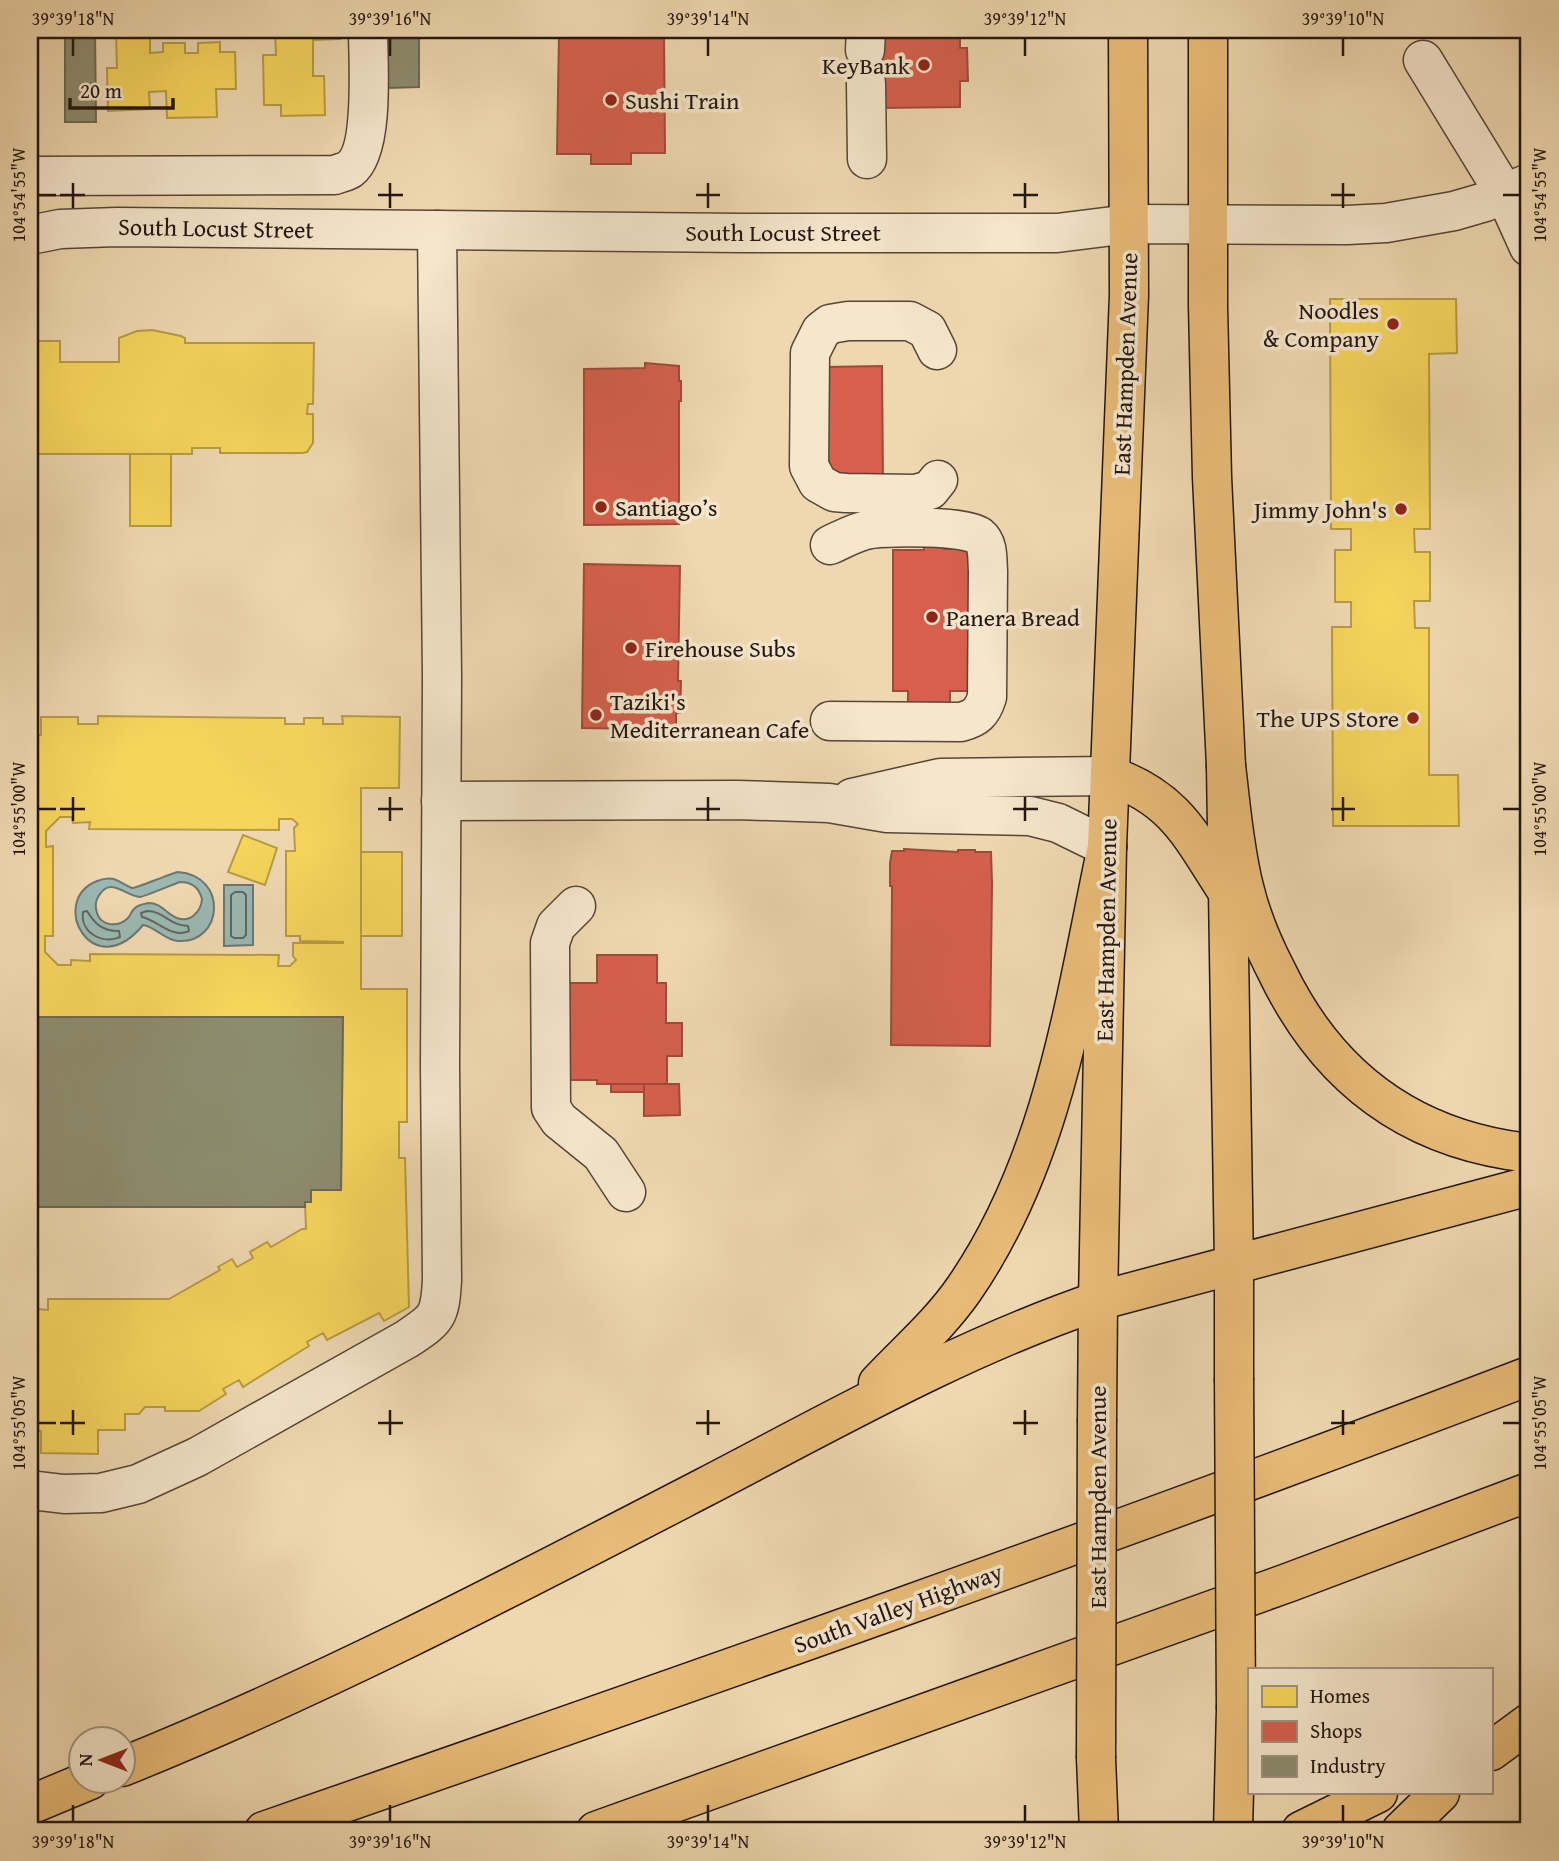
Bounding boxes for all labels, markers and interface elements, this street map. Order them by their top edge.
text: 39°39'18"N [32,5,115,32]
text: 39°39'16"N [349,5,432,32]
text: 39°39'14"N [667,5,750,32]
text: 39°39'12"N [984,5,1067,32]
text: 39°39'10"N [1302,5,1385,32]
place label: KeyBank [822,48,911,83]
marker: KeyBank [916,57,932,73]
scale bar [70,66,173,110]
text: 20 m [80,75,122,106]
place label: Sushi Train [625,83,740,118]
marker: Sushi Train [603,92,619,108]
text: 104°54'55"W [5,147,32,242]
text: 104°54'55"W [1526,147,1553,242]
street label: South Locust Street [118,209,315,247]
street label: South Locust Street [685,215,881,250]
street label: East Hampden Avenue [1104,252,1146,476]
place label: Noodles & Company [1263,293,1379,356]
marker: Noodles & Company [1385,316,1401,332]
place label: Santiago’s [615,490,718,525]
place label: Jimmy John's [1251,492,1387,527]
marker: Santiago’s [593,499,609,515]
marker: Jimmy John's [1393,501,1409,517]
place label: Panera Bread [946,600,1080,635]
marker: Panera Bread [924,609,940,625]
place label: Firehouse Subs [645,631,796,666]
marker: Firehouse Subs [623,640,639,656]
place label: Taziki's Mediterranean Cafe [610,684,809,747]
place label: The UPS Store [1257,701,1399,736]
marker: Taziki's Mediterranean Cafe [588,707,604,723]
marker: The UPS Store [1405,710,1421,726]
text: 104°55'00"W [5,761,32,856]
text: 104°55'00"W [1526,761,1553,856]
street label: East Hampden Avenue [1087,818,1125,1042]
text: 104°55'05"W [5,1375,32,1470]
text: 104°55'05"W [1526,1375,1553,1470]
street label: East Hampden Avenue [1080,1385,1115,1609]
street label: South Valley Highway [789,1554,1007,1662]
legend [1248,1668,1492,1794]
text: Homes [1310,1680,1370,1711]
text: Shops [1310,1715,1362,1746]
north arrow [66,1724,136,1794]
text: Industry [1310,1750,1386,1781]
text: N [71,1753,99,1766]
text: 39°39'18"N [32,1828,115,1855]
text: 39°39'16"N [349,1828,432,1855]
text: 39°39'14"N [667,1828,750,1855]
text: 39°39'12"N [984,1828,1067,1855]
text: 39°39'10"N [1302,1828,1385,1855]

